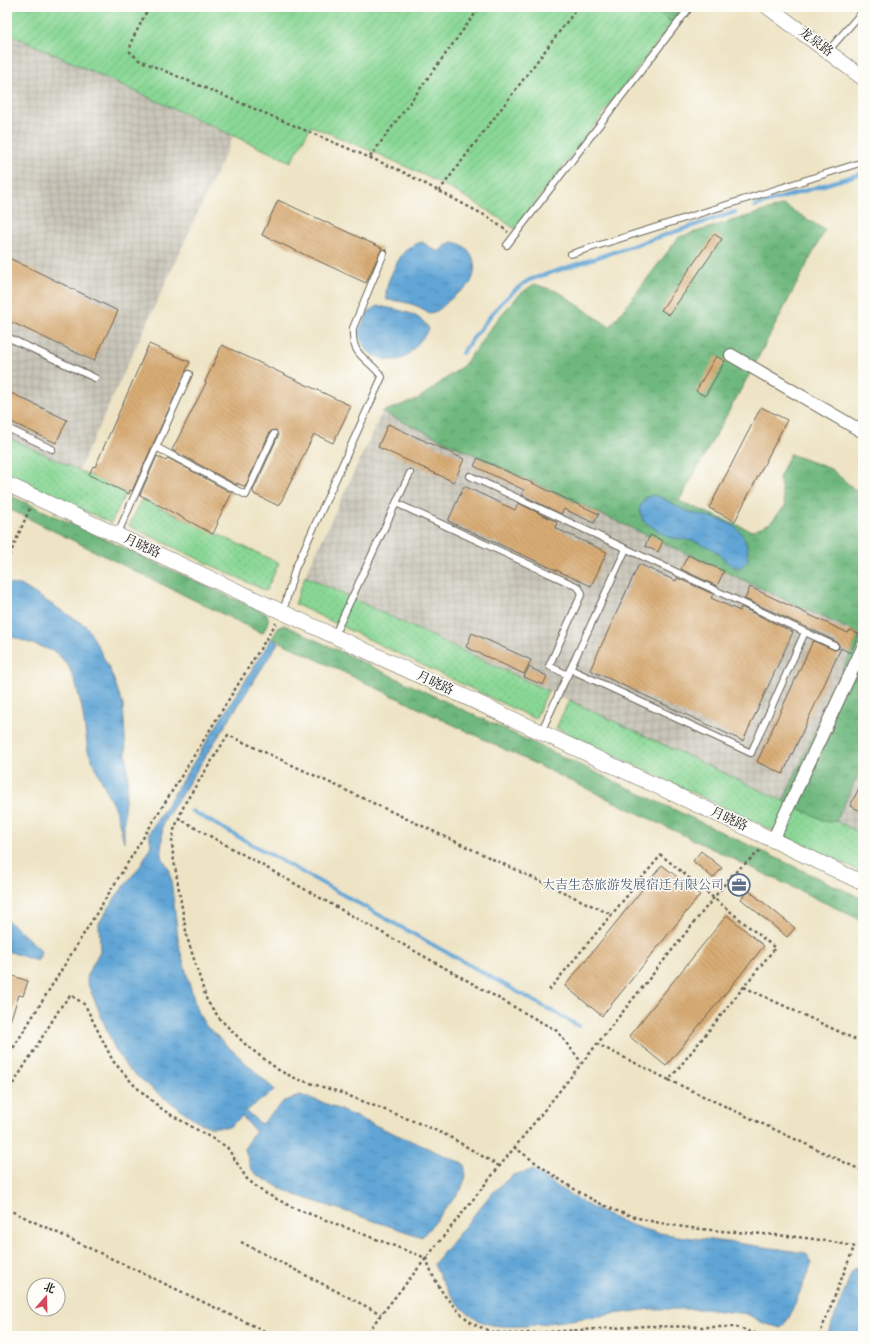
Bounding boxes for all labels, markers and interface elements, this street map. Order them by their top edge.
street label: 龙泉路 [795,23,837,61]
street label: 月晓路 [121,530,163,562]
street label: 月晓路 [414,667,456,699]
street label: 月晓路 [708,803,750,835]
office icon: 大吉生态旅游发展宿迁有限公司 [726,872,752,898]
place label: 大吉生态旅游发展宿迁有限公司 [542,876,724,894]
north arrow [26,1277,66,1317]
text: 北 [42,1279,57,1297]

